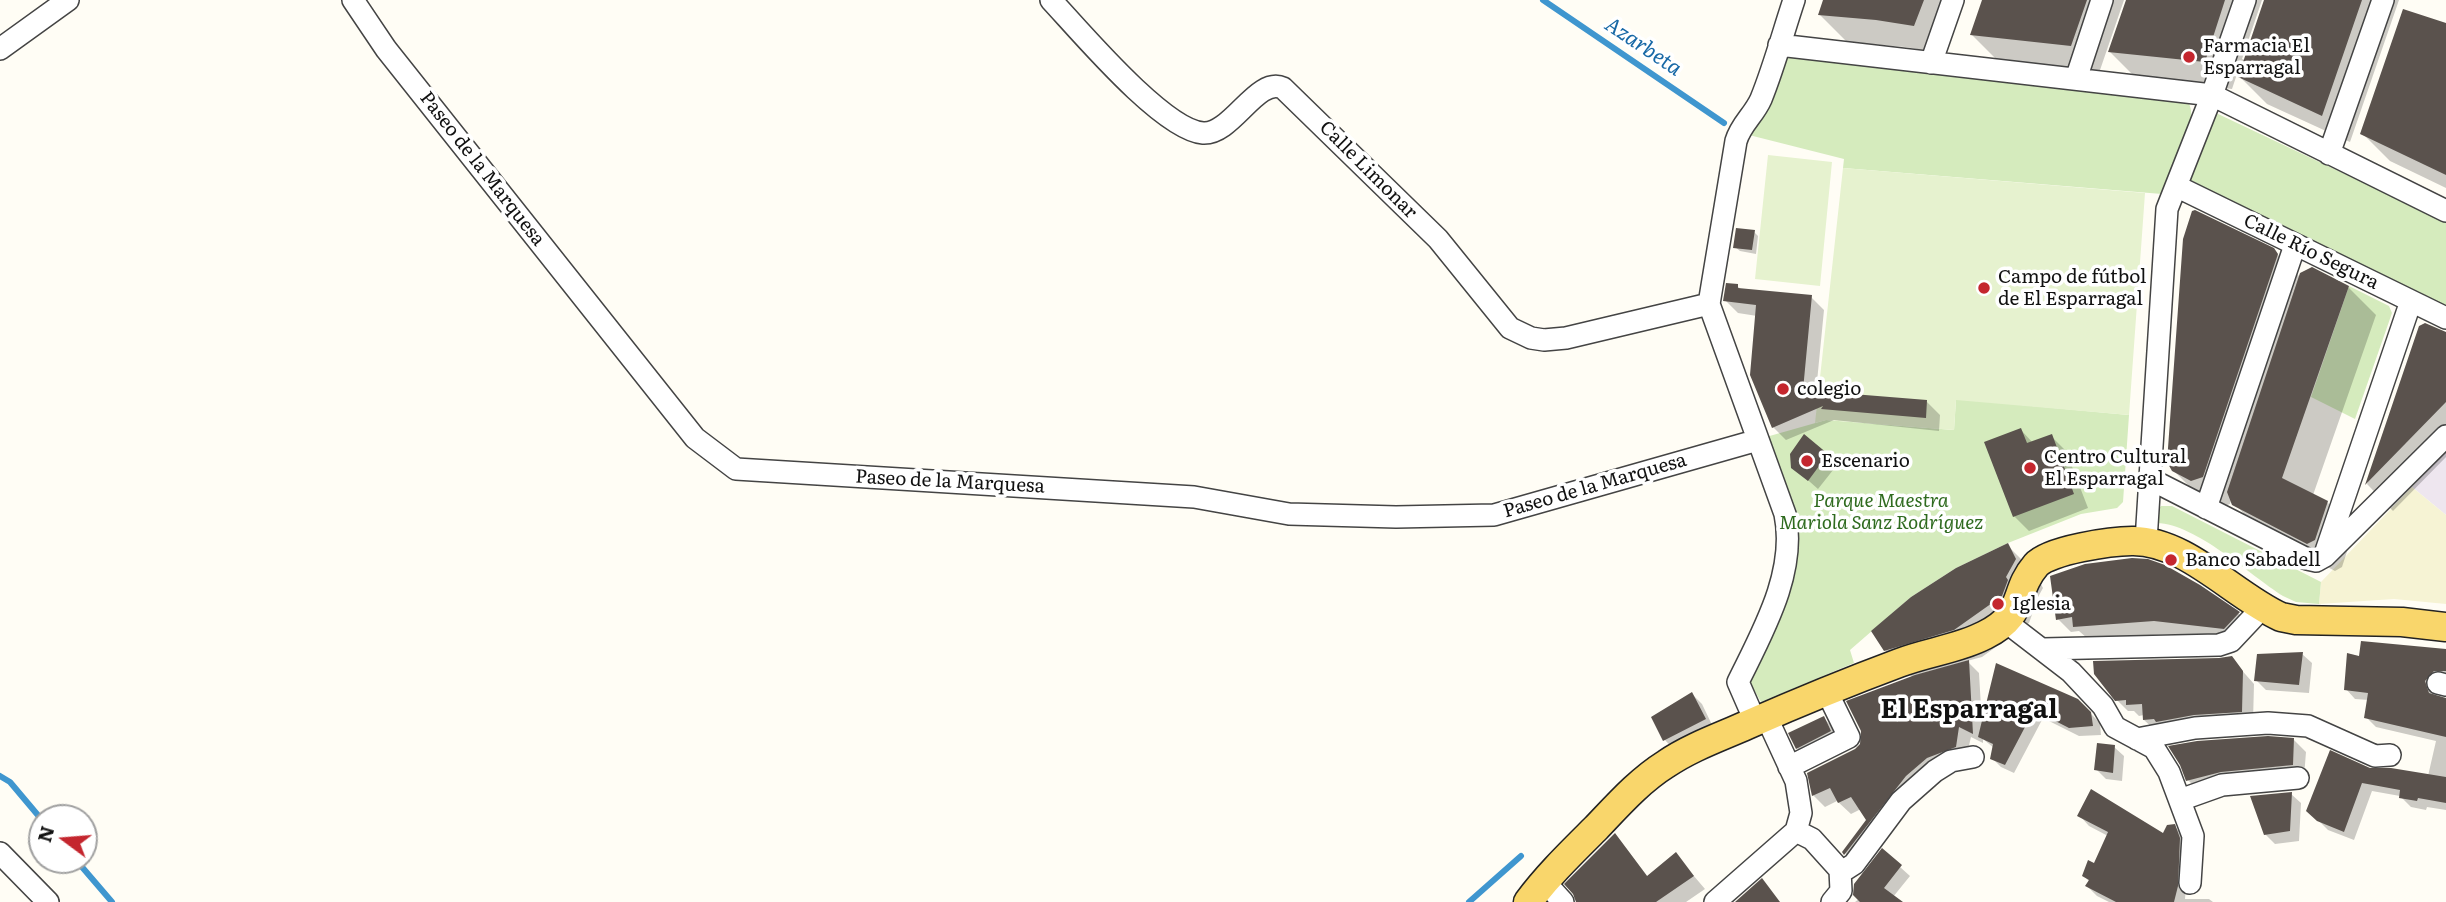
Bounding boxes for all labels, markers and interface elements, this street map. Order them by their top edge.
water label: Azarbeta [1600,12,1686,82]
place label: Farmacia El Esparragal [2203,35,2310,79]
marker: Farmacia El Esparragal [2181,49,2197,65]
street label: Paseo de la Marquesa [415,87,549,251]
street label: Calle Limonar [1314,116,1422,224]
street label: Calle Río Segura [2240,209,2382,295]
place label: Campo de fútbol de El Esparragal [1998,266,2146,310]
marker: Campo de fútbol de El Esparragal [1976,280,1992,296]
place label: colegio [1797,378,1861,400]
marker: colegio [1775,381,1791,397]
place label: Centro Cultural El Esparragal [2044,446,2186,490]
street label: Paseo de la Marquesa [1501,449,1689,523]
place label: Escenario [1821,450,1910,472]
marker: Escenario [1799,453,1815,469]
marker: Centro Cultural El Esparragal [2022,460,2038,476]
street label: Paseo de la Marquesa [855,466,1045,498]
park label: Parque Maestra Mariola Sanz Rodríguez [1779,490,1983,534]
place label: Banco Sabadell [2185,549,2321,571]
marker: Banco Sabadell [2163,552,2179,568]
place label: Iglesia [2012,593,2071,615]
marker: Iglesia [1990,596,2006,612]
district label: El Esparragal [1880,694,2058,726]
north arrow [28,804,98,874]
text: N [29,822,60,845]

